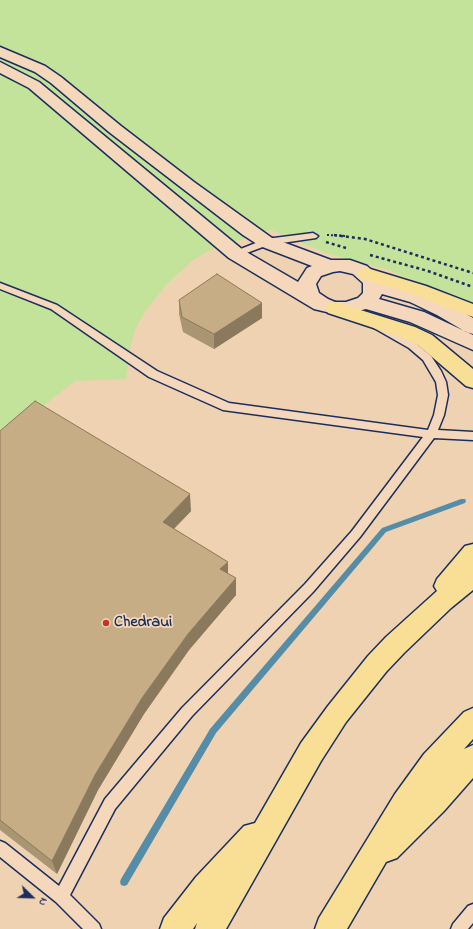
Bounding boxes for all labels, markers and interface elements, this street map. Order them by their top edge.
place label: Chedraui [114,613,172,633]
marker: Chedraui [101,618,111,628]
north arrow [12,877,52,917]
text: N [34,895,52,908]

